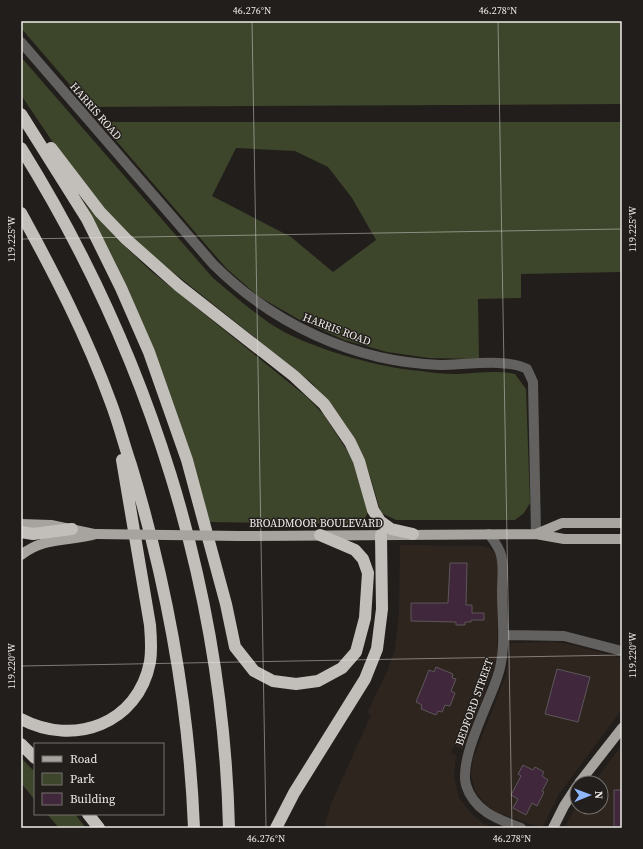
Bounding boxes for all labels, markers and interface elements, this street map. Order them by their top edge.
text: 46.276°N [233,4,271,17]
text: 46.278°N [479,4,517,17]
street label: HARRIS ROAD [66,79,125,143]
text: 119.225°W [626,206,639,252]
text: 119.225°W [5,216,18,262]
street label: HARRIS ROAD [301,310,373,349]
street label: BROADMOOR BOULEVARD [249,516,383,531]
text: 119.220°W [626,632,639,678]
text: 119.220°W [5,643,18,689]
street label: BEDFORD STREET [452,656,497,748]
legend [34,743,164,815]
text: Road [70,751,97,767]
text: Park [70,771,95,787]
north arrow [569,775,609,815]
text: Building [70,791,115,807]
text: N [591,791,606,799]
text: 46.276°N [247,832,285,845]
text: 46.278°N [493,832,531,845]

